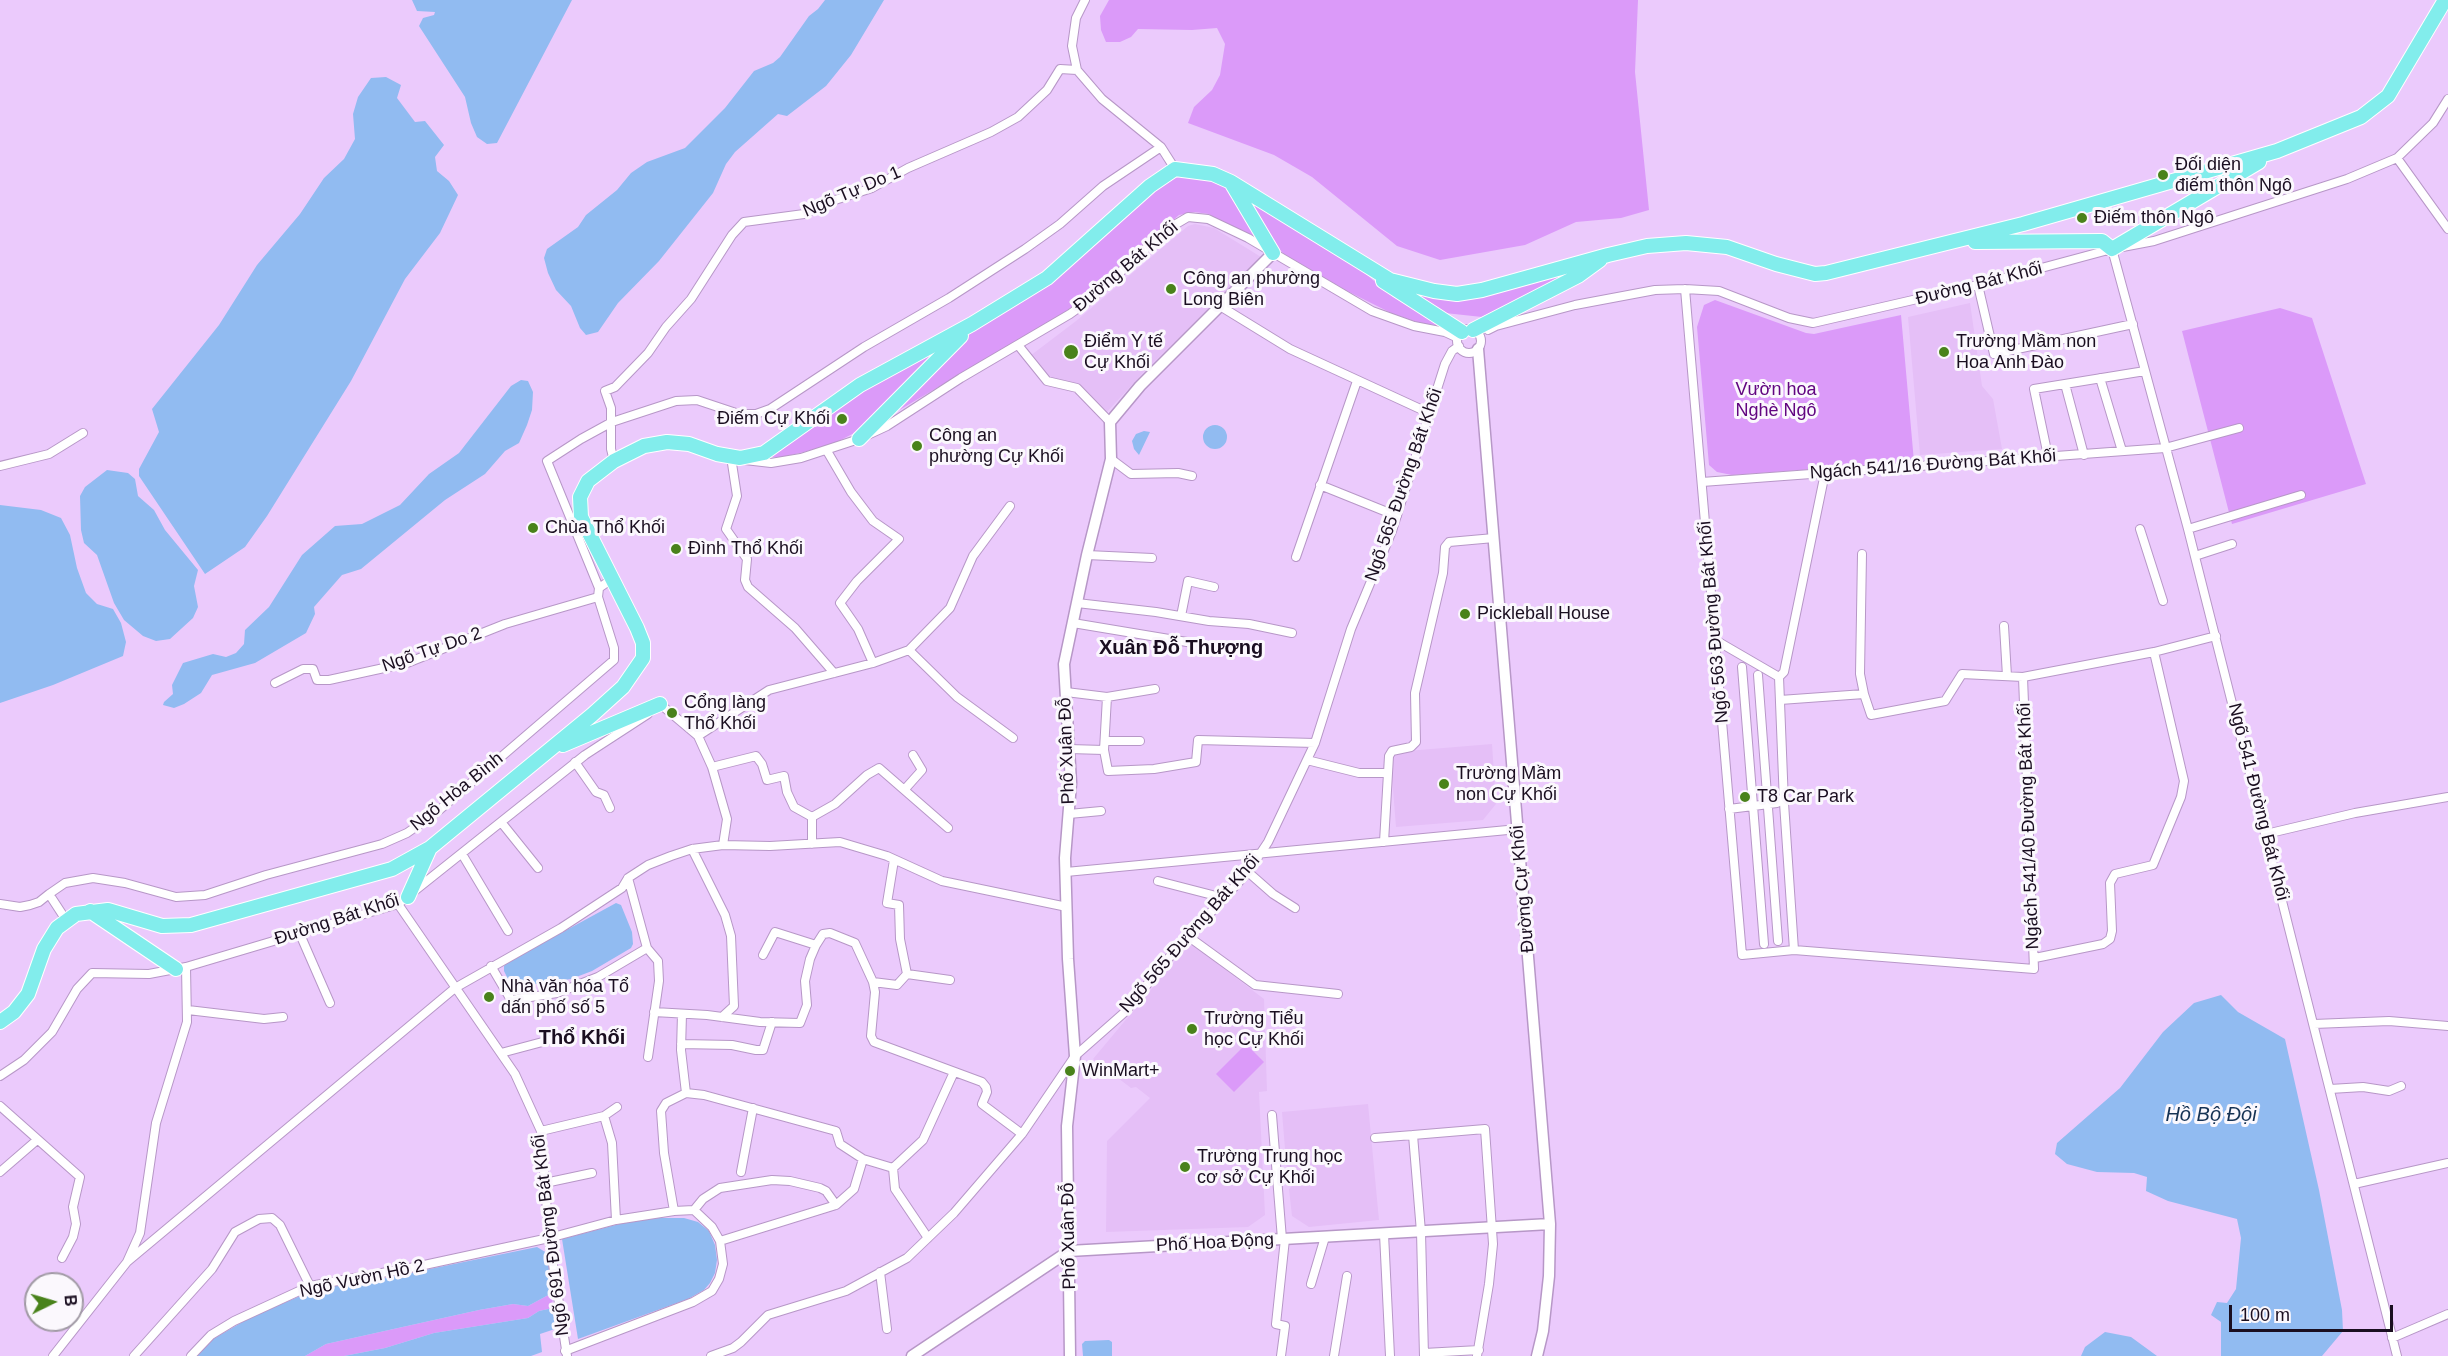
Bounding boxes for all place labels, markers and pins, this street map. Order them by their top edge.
place label: Đối diện điếm thôn Ngô [2175,154,2292,196]
marker: Đối diện điếm thôn Ngô [2156,168,2170,182]
place label: Điếm thôn Ngô [2094,207,2214,229]
marker: Điếm thôn Ngô [2075,211,2089,225]
place label: Công an phường Long Biên [1183,268,1320,310]
marker: Công an phường Long Biên [1164,282,1178,296]
place label: Điểm Y tế Cự Khối [1084,331,1163,374]
place label: Trường Mầm non Hoa Anh Đào [1956,331,2096,374]
marker: Điểm Y tế Cự Khối [1062,343,1080,361]
marker: Trường Mầm non Hoa Anh Đào [1937,345,1951,359]
place label: Điếm Cự Khối [717,408,830,430]
marker: Điếm Cự Khối [835,412,849,426]
place label: Công an phường Cự Khối [929,425,1064,468]
marker: Công an phường Cự Khối [910,439,924,453]
place label: Chùa Thổ Khối [545,517,665,539]
marker: Chùa Thổ Khối [526,521,540,535]
place label: Đình Thổ Khối [688,538,803,560]
marker: Đình Thổ Khối [669,542,683,556]
place label: Pickleball House [1477,603,1610,625]
marker: Pickleball House [1458,607,1472,621]
place label: Cổng làng Thổ Khối [684,692,766,734]
marker: Cổng làng Thổ Khối [665,706,679,720]
place label: Trường Mầm non Cự Khối [1456,763,1561,806]
marker: Trường Mầm non Cự Khối [1437,777,1451,791]
place label: T8 Car Park [1757,786,1854,808]
marker: T8 Car Park [1738,790,1752,804]
place label: Nhà văn hóa Tổ dấn phố số 5 [501,976,629,1018]
marker: Nhà văn hóa Tổ dấn phố số 5 [482,990,496,1004]
place label: Trường Tiểu học Cự Khối [1204,1008,1304,1050]
marker: Trường Tiểu học Cự Khối [1185,1022,1199,1036]
place label: WinMart+ [1082,1060,1160,1082]
marker: WinMart+ [1063,1064,1077,1078]
place label: Trường Trung học cơ sở Cự Khối [1197,1146,1343,1188]
marker: Trường Trung học cơ sở Cự Khối [1178,1160,1192,1174]

